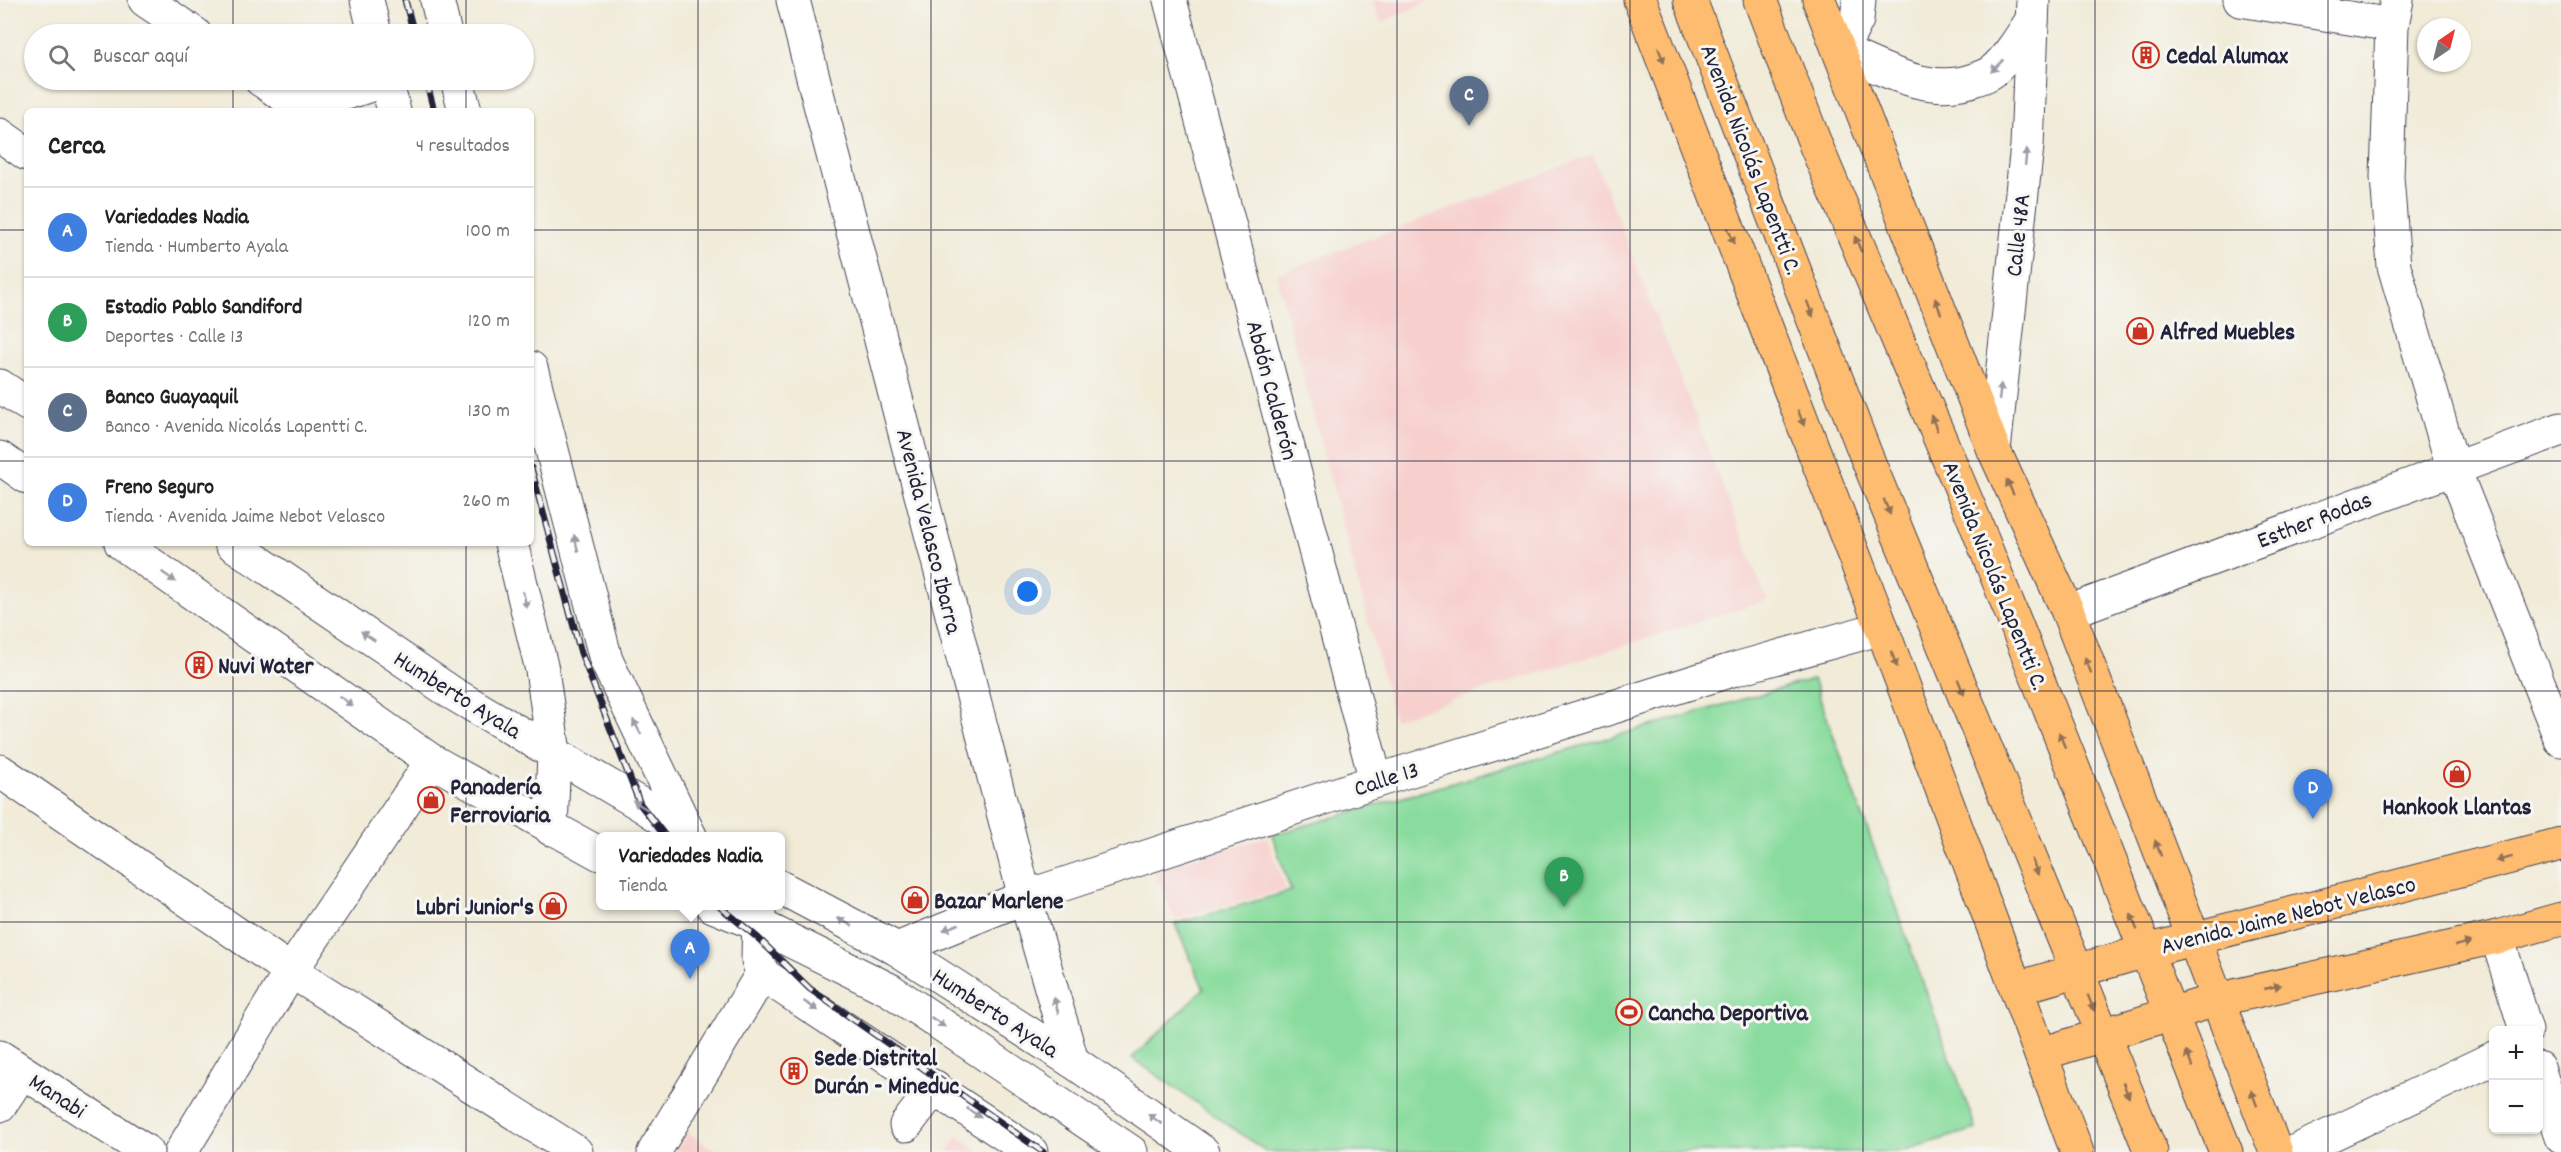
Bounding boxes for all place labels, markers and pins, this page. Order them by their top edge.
building icon: Cedal Alumax [2131,40,2161,70]
place label: Cedal Alumax [2166,41,2288,75]
pin: C [1450,76,1488,126]
shop icon: Alfred Muebles [2125,316,2155,346]
place label: Alfred Muebles [2160,317,2295,351]
building icon: Nuvi Water [184,650,214,680]
place label: Nuvi Water [218,651,315,685]
shop icon: Hankook Llantas [2442,759,2472,789]
pin: D [2294,770,2332,819]
place label: Panadería Ferroviaria [450,772,551,834]
shop icon: Panadería Ferroviaria [416,785,446,815]
place label: Hankook Llantas [2382,792,2532,826]
pin: B [1544,858,1584,907]
shop icon: Bazar Marlene [900,885,930,915]
place label: Bazar Marlene [934,886,1064,920]
shop icon: Lubri Junior's [538,891,568,921]
place label: Lubri Junior's [416,892,534,926]
pin: A [670,930,710,979]
sports icon: Cancha Deportiva [1614,997,1644,1027]
place label: Cancha Deportiva [1648,998,1808,1032]
place label: Sede Distrital Durán - Mineduc [814,1043,960,1105]
building icon: Sede Distrital Durán - Mineduc [779,1056,809,1086]

